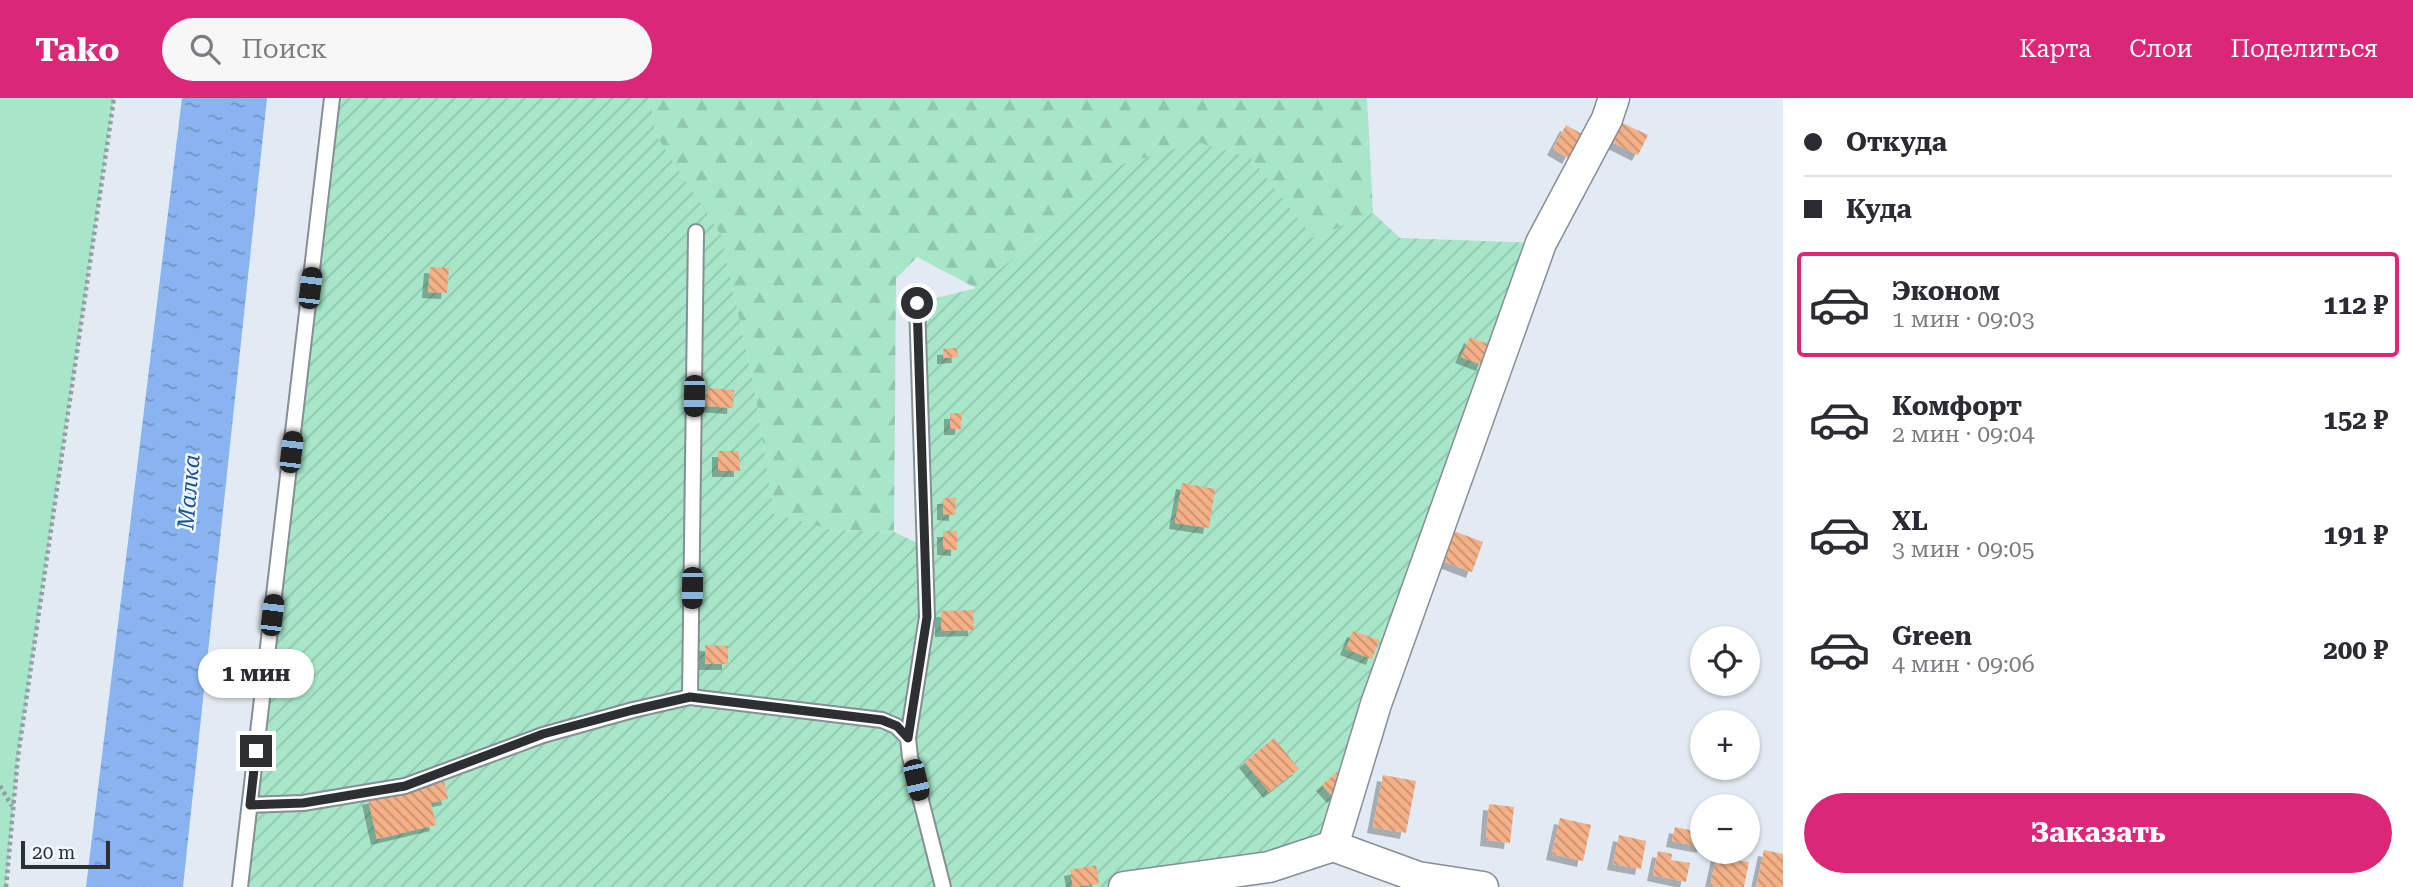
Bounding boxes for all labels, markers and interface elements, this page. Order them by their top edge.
search box [162,18,652,81]
text: Tako [35,30,120,69]
icon: search [186,30,224,68]
text: Поиск [242,34,327,64]
text: Карта [2019,35,2091,63]
text: Слои [2129,35,2192,63]
text: Поделиться [2230,35,2378,63]
text: Откуда [1846,127,1947,157]
text: Куда [1846,194,1912,224]
car [298,266,323,310]
icon: car [1808,273,1871,336]
text: Эконом [1892,276,2000,306]
route start [901,287,933,319]
text: 112 ₽ [2323,290,2388,320]
text: 1 мин · 09:03 [1892,306,2035,333]
car [684,375,705,417]
icon: car [1808,388,1871,451]
text: Комфорт [1892,391,2022,421]
text: 152 ₽ [2323,405,2388,435]
text: 2 мин · 09:04 [1892,421,2035,448]
car [279,430,304,474]
water label: Малка [172,453,206,532]
icon: car [1808,503,1871,566]
text: XL [1892,506,1928,536]
text: 191 ₽ [2323,520,2388,550]
text: 3 мин · 09:05 [1892,536,2035,563]
car [682,567,703,609]
car [260,593,285,637]
icon: car [1808,618,1871,681]
text: Green [1892,621,1972,651]
map controls [1690,626,1760,864]
button: locate [1690,626,1760,696]
text: 200 ₽ [2323,635,2388,665]
callout: 1 мин [198,650,314,698]
text: 4 мин · 09:06 [1892,651,2035,678]
text: 1 мин [222,660,290,687]
button: + [1690,710,1760,780]
route end [240,735,272,767]
car [902,757,931,803]
button: Заказать [1804,793,2392,873]
button: − [1690,794,1760,864]
scale bar [21,838,110,870]
text: 20 m [32,841,75,864]

